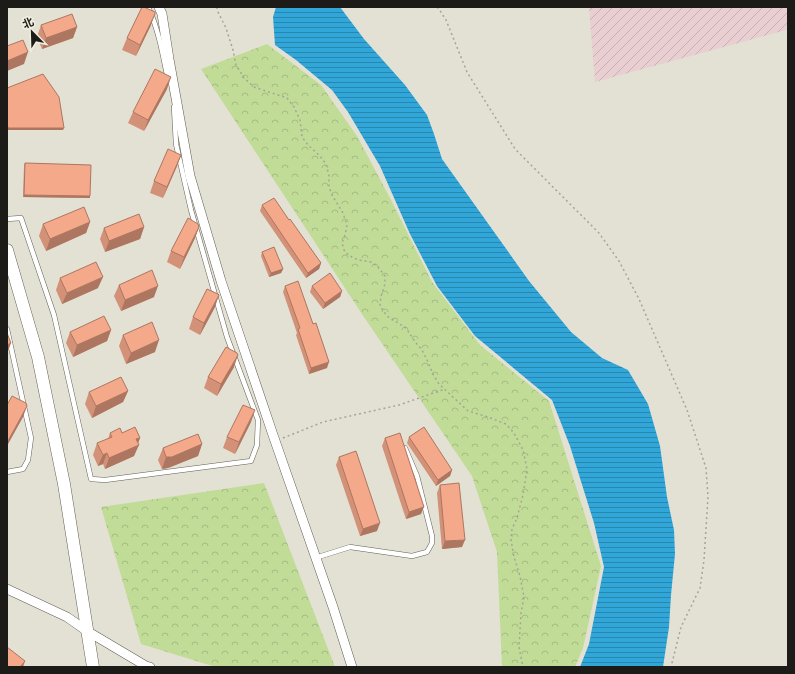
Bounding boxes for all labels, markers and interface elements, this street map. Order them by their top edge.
north arrow [12,12,52,52]
text: 北 [21,15,35,30]

